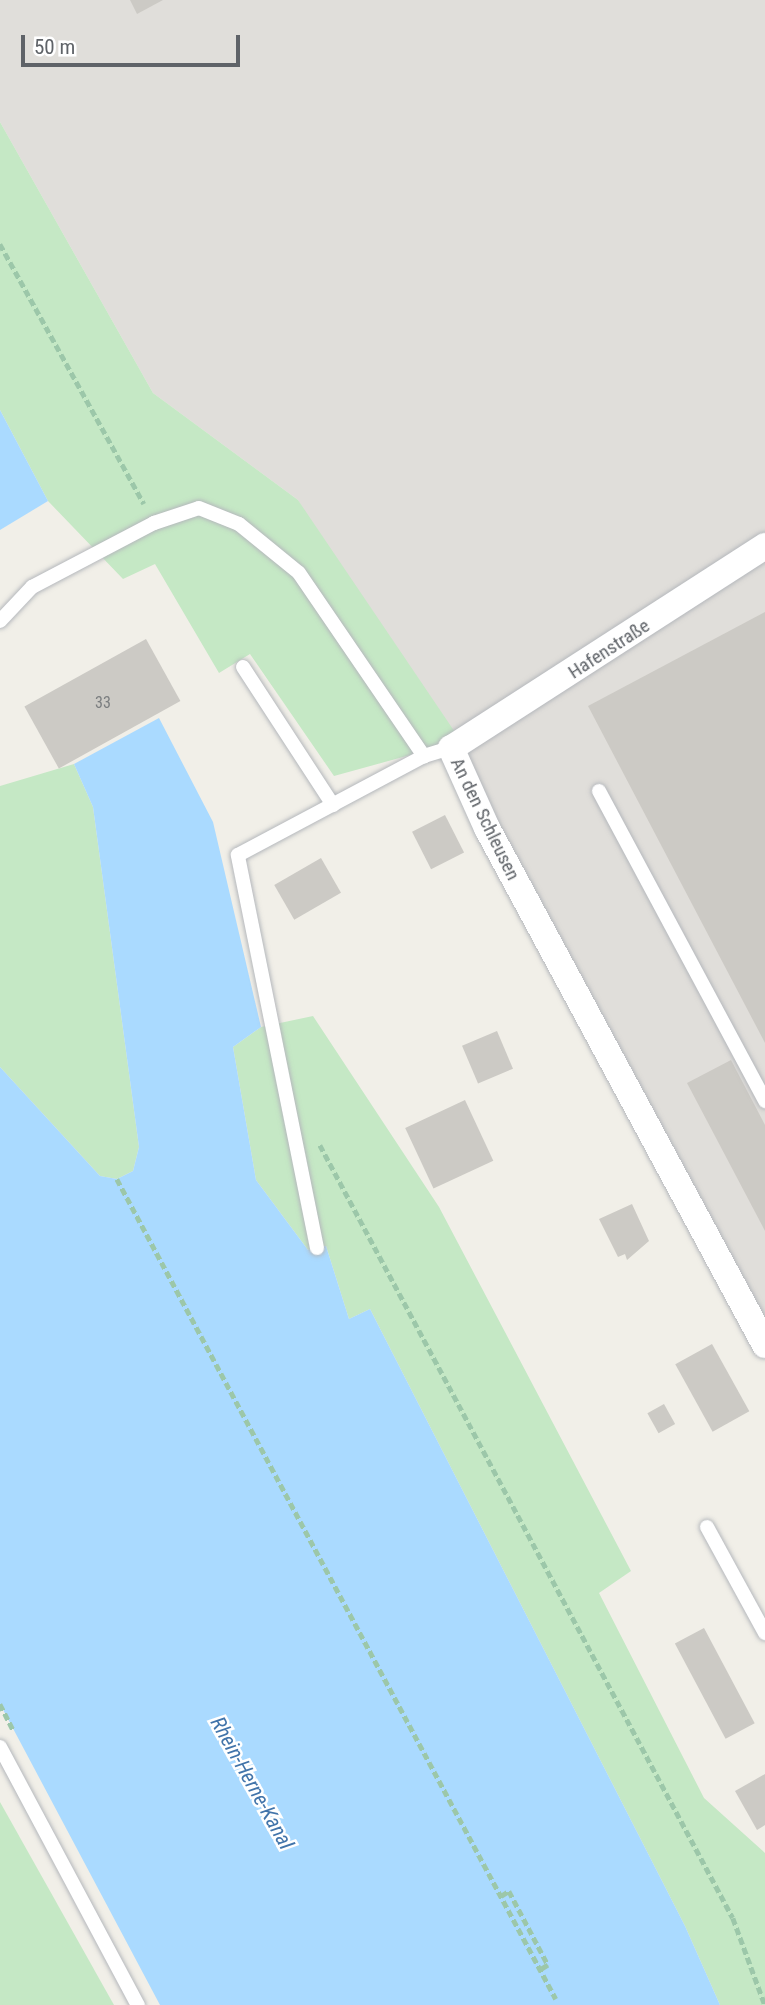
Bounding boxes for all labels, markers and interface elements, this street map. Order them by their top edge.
scale bar [24,21,243,65]
text: 50 m [34,35,75,59]
street label: Hafenstraße [564,614,654,684]
house number: 33 [95,693,111,713]
street label: An den Schleusen [446,754,524,884]
water label: Rhein-Herne-Kanal [205,1712,299,1854]

